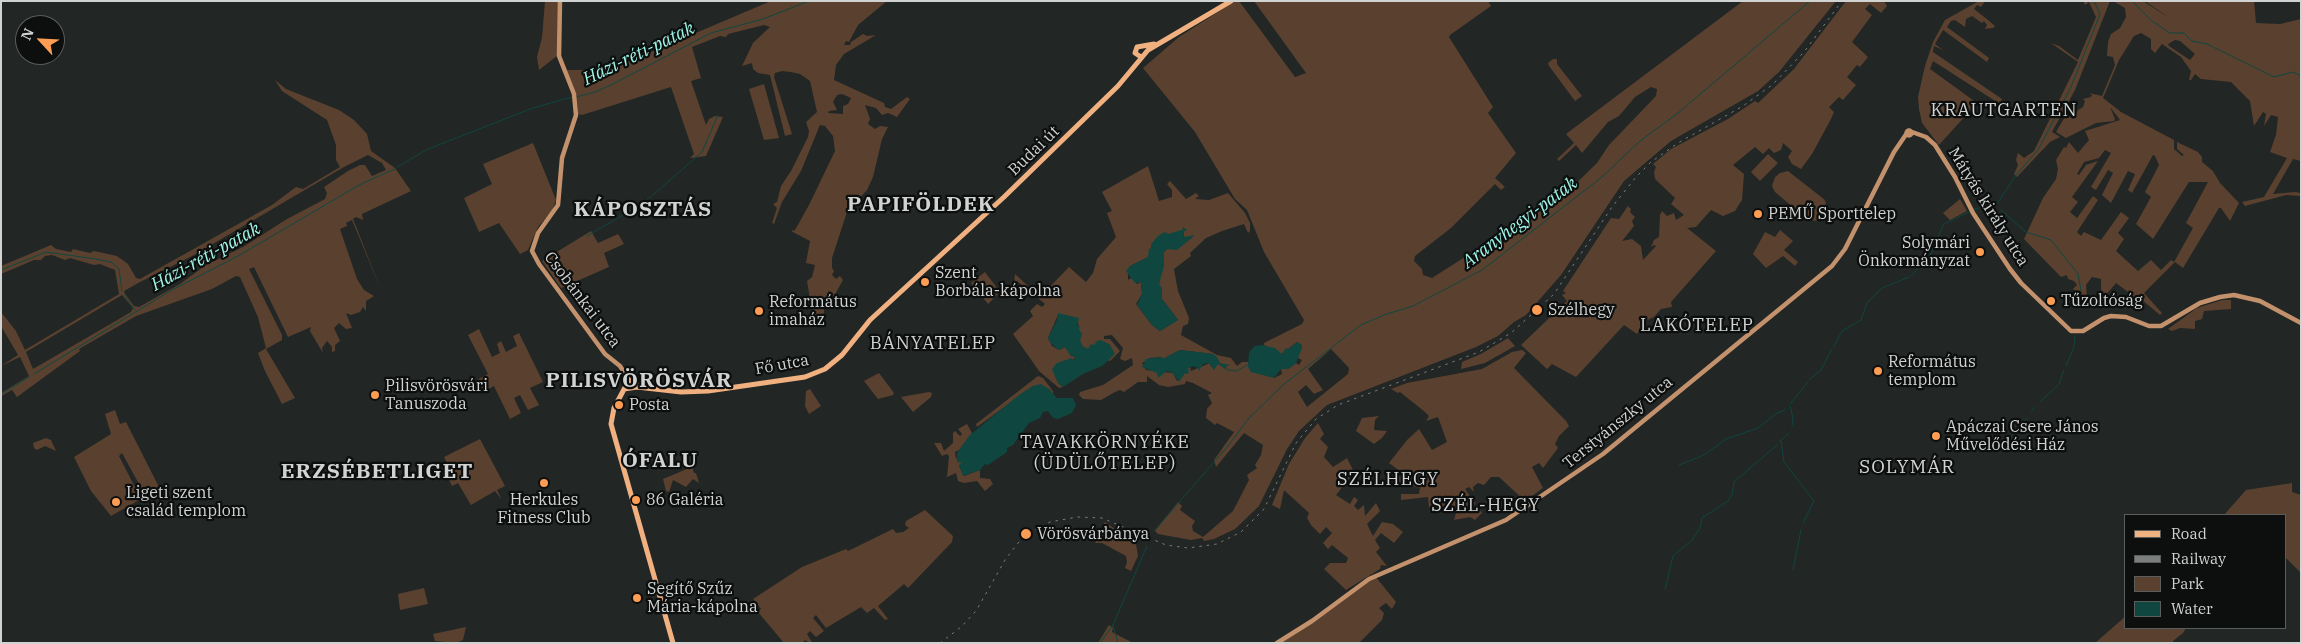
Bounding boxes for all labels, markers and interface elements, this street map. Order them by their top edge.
north arrow [15,15,65,65]
water label: Házi-réti-patak [580,18,698,90]
text: N [17,25,38,43]
district label: KRAUTGARTEN [1929,100,2079,122]
street label: Budai út [1005,122,1063,180]
street label: Mátyás király utca [1944,144,2032,270]
water label: Aranyhegyi-patak [1458,173,1582,273]
district label: PAPIFÖLDEK [846,192,996,218]
district label: KÁPOSZTÁS [573,197,713,223]
place label: PEMŰ Sporttelep [1768,204,1896,224]
marker: PEMŰ Sporttelep [1752,208,1764,220]
water label: Házi-réti-patak [148,218,264,296]
place label: Solymári Önkormányzat [1858,233,1970,271]
marker: Solymári Önkormányzat [1974,246,1986,258]
street label: Csobánkai utca [540,248,624,352]
place label: Szent Borbála-kápolna [935,263,1061,301]
marker: Szent Borbála-kápolna [919,276,931,288]
place label: Tűzoltóság [2061,291,2143,311]
place label: Református imaház [769,292,857,330]
marker: Tűzoltóság [2045,295,2057,307]
place label: Szélhegy [1548,300,1615,320]
marker: Szélhegy [1530,303,1544,317]
marker: Református imaház [753,305,765,317]
district label: LAKÓTELEP [1639,315,1755,337]
district label: BÁNYATELEP [868,333,998,355]
street label: Fő utca [753,351,811,379]
place label: Református templom [1888,352,1976,390]
marker: Református templom [1872,365,1884,377]
district label: PILISVÖRÖSVÁR [544,368,734,394]
street label: Terstyánszky utca [1559,373,1677,473]
place label: Pilisvörösvári Tanuszoda [385,376,488,414]
marker: Pilisvörösvári Tanuszoda [369,389,381,401]
place label: Posta [629,395,670,415]
marker: Posta [613,399,625,411]
place label: Apáczai Csere János Művelődési Ház [1946,417,2099,455]
marker: Apáczai Csere János Művelődési Ház [1930,430,1942,442]
district label: TAVAKKÖRNYÉKE (ÜDÜLŐTELEP) [1018,432,1192,474]
district label: ÓFALU [621,448,699,474]
district label: SOLYMÁR [1858,457,1956,479]
district label: ERZSÉBETLIGET [279,459,475,485]
district label: SZÉLHEGY [1336,469,1440,491]
marker: Herkules Fitness Club [538,477,550,489]
place label: Ligeti szent család templom [126,483,246,521]
place label: Herkules Fitness Club [498,490,590,528]
place label: 86 Galéria [646,490,724,510]
marker: 86 Galéria [630,494,642,506]
district label: SZÉL-HEGY [1430,495,1542,517]
marker: Ligeti szent család templom [110,496,122,508]
legend [2124,514,2287,629]
place label: Vörösvárbánya [1037,524,1149,544]
text: Road [2171,524,2207,543]
marker: Vörösvárbánya [1019,527,1033,541]
text: Railway [2171,549,2226,568]
text: Park [2171,574,2204,593]
place label: Segítő Szűz Mária-kápolna [647,579,758,617]
marker: Segítő Szűz Mária-kápolna [631,592,643,604]
text: Water [2171,599,2213,618]

